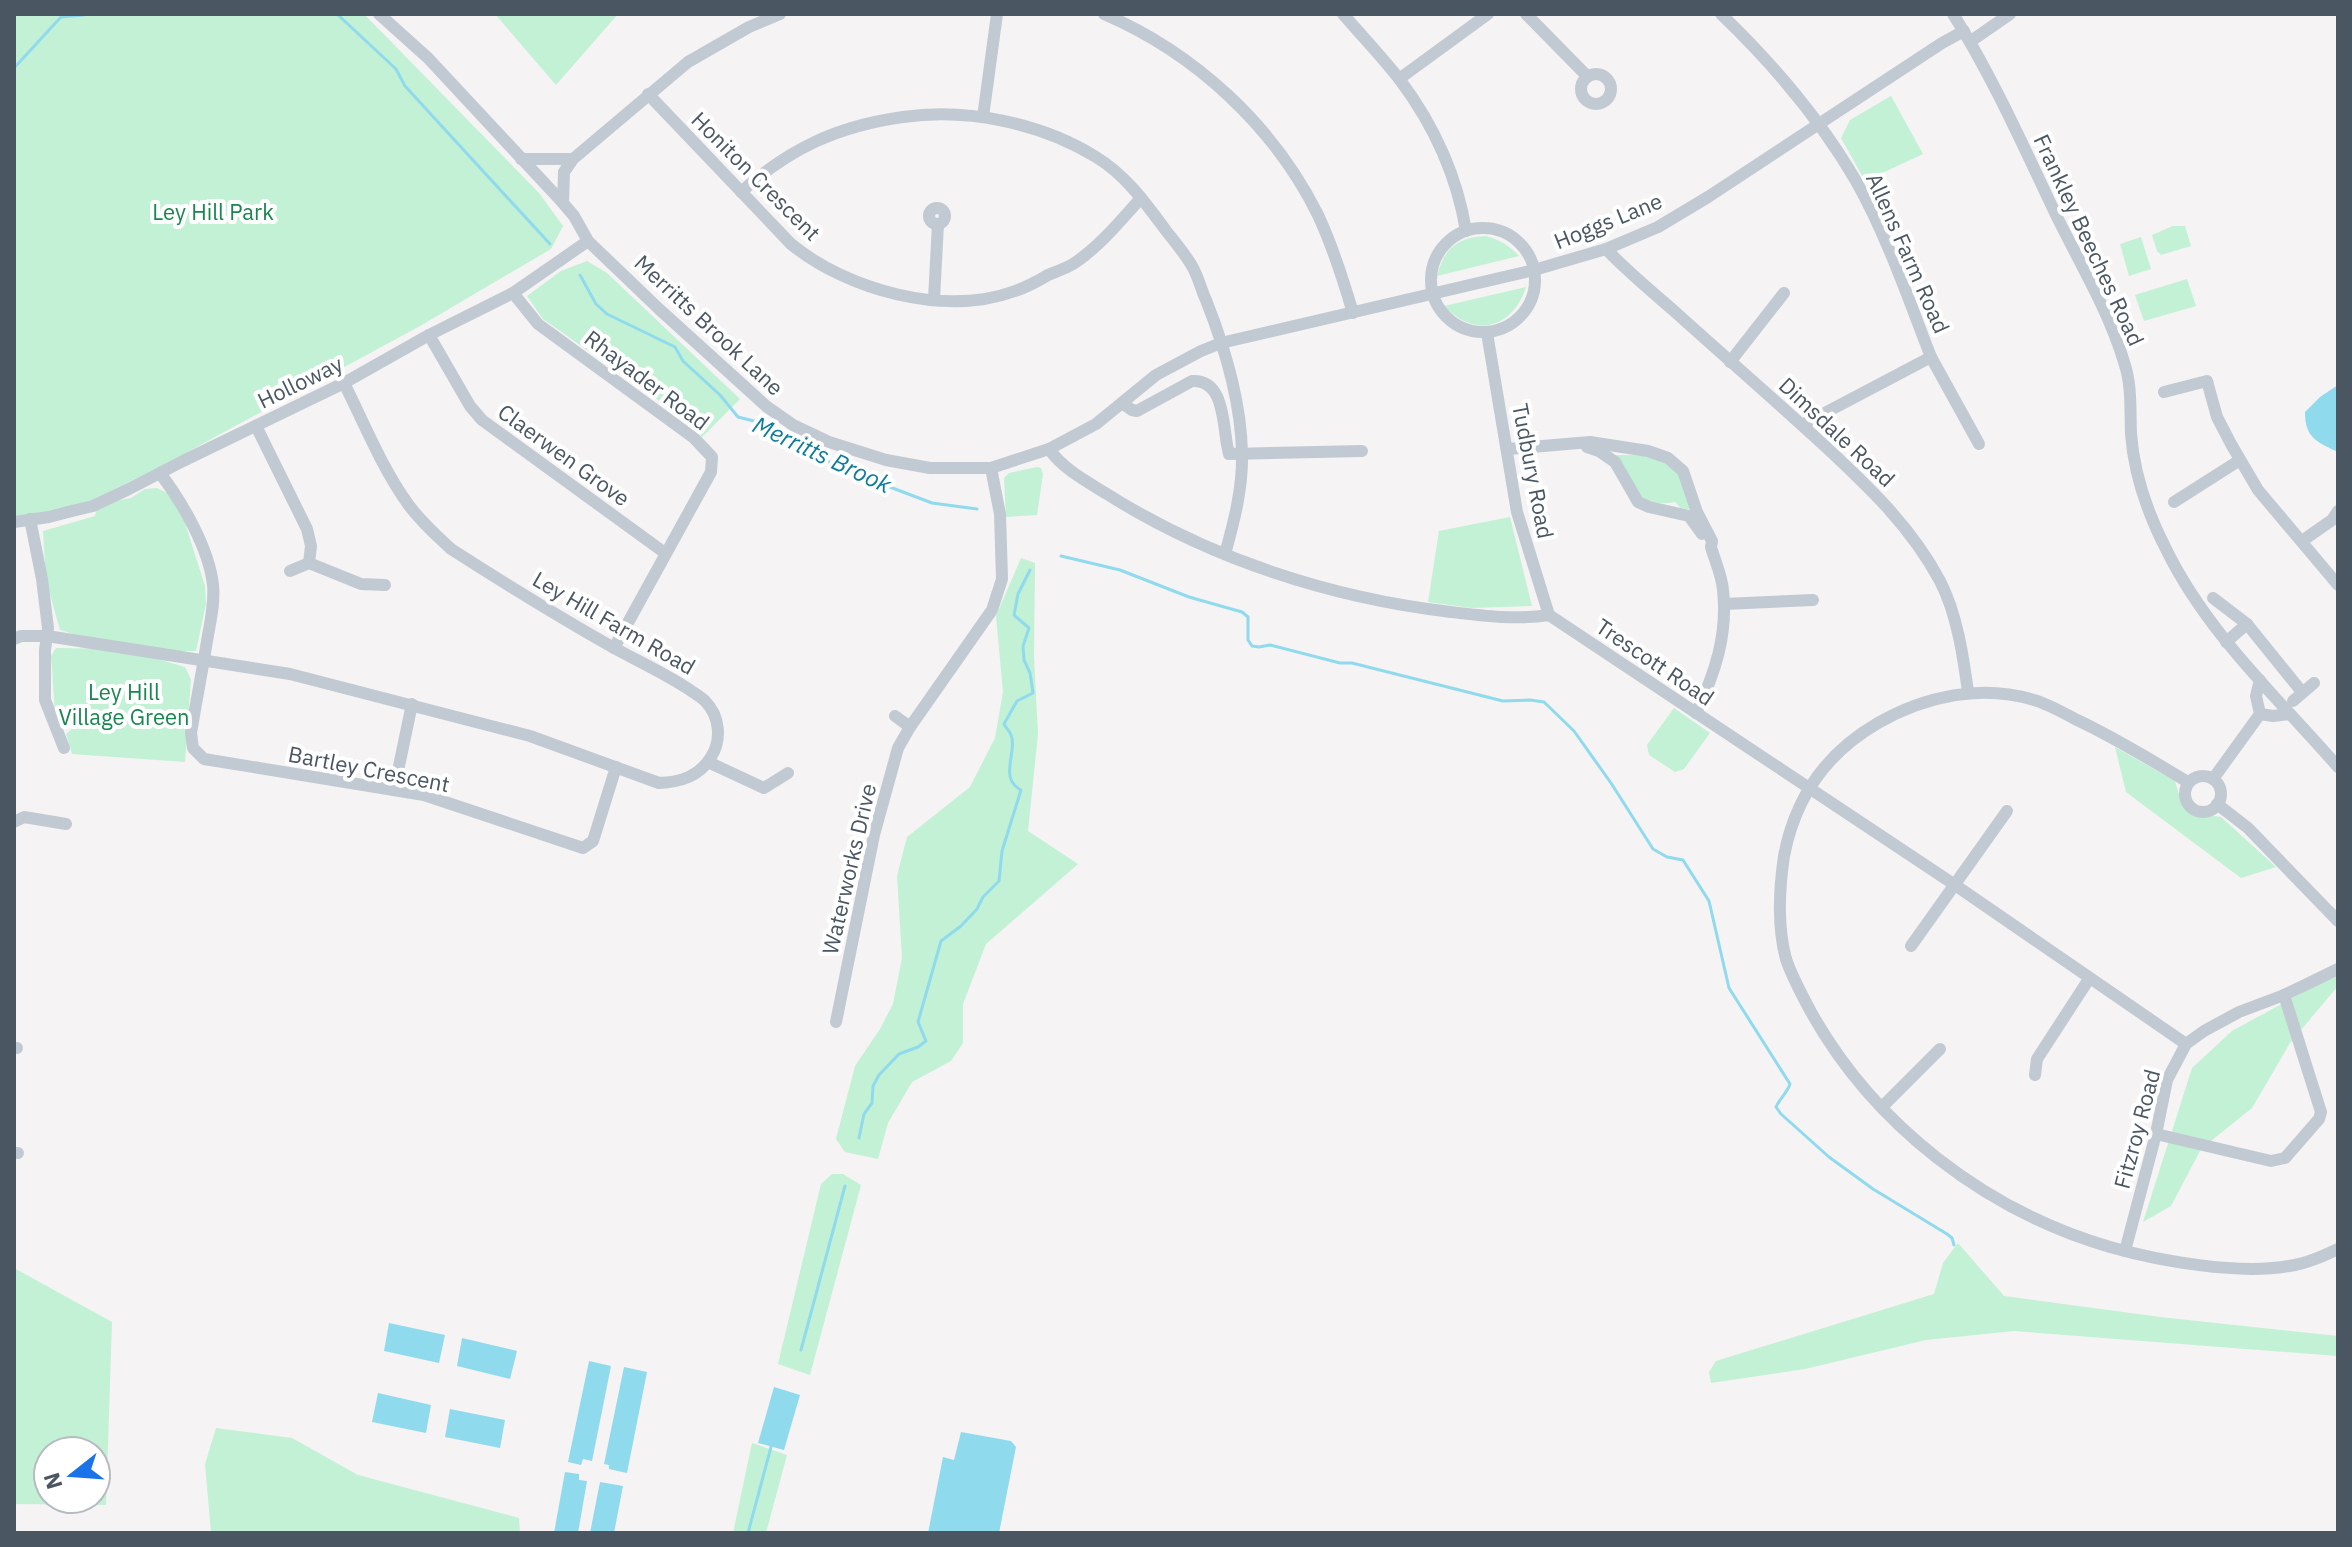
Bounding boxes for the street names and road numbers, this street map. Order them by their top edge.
street label: Honiton Crescent [686,105,827,246]
street label: Frankley Beeches Road [2028,129,2151,350]
street label: Allens Farm Road [1860,168,1957,338]
street label: Hoggs Lane [1549,186,1666,255]
street label: Merritts Brook Lane [629,248,790,401]
street label: Rhayader Road [579,323,716,436]
street label: Holloway [252,349,347,415]
street label: Dimsdale Road [1773,370,1902,493]
street label: Claerwen Grove [493,397,636,512]
street label: Tudbury Road [1506,401,1561,541]
street label: Ley Hill Farm Road [528,564,701,681]
street label: Trescott Road [1591,611,1720,712]
street label: Bartley Crescent [286,739,452,798]
street label: Waterworks Drive [815,781,882,957]
street label: Fitzroy Road [2107,1066,2166,1192]

